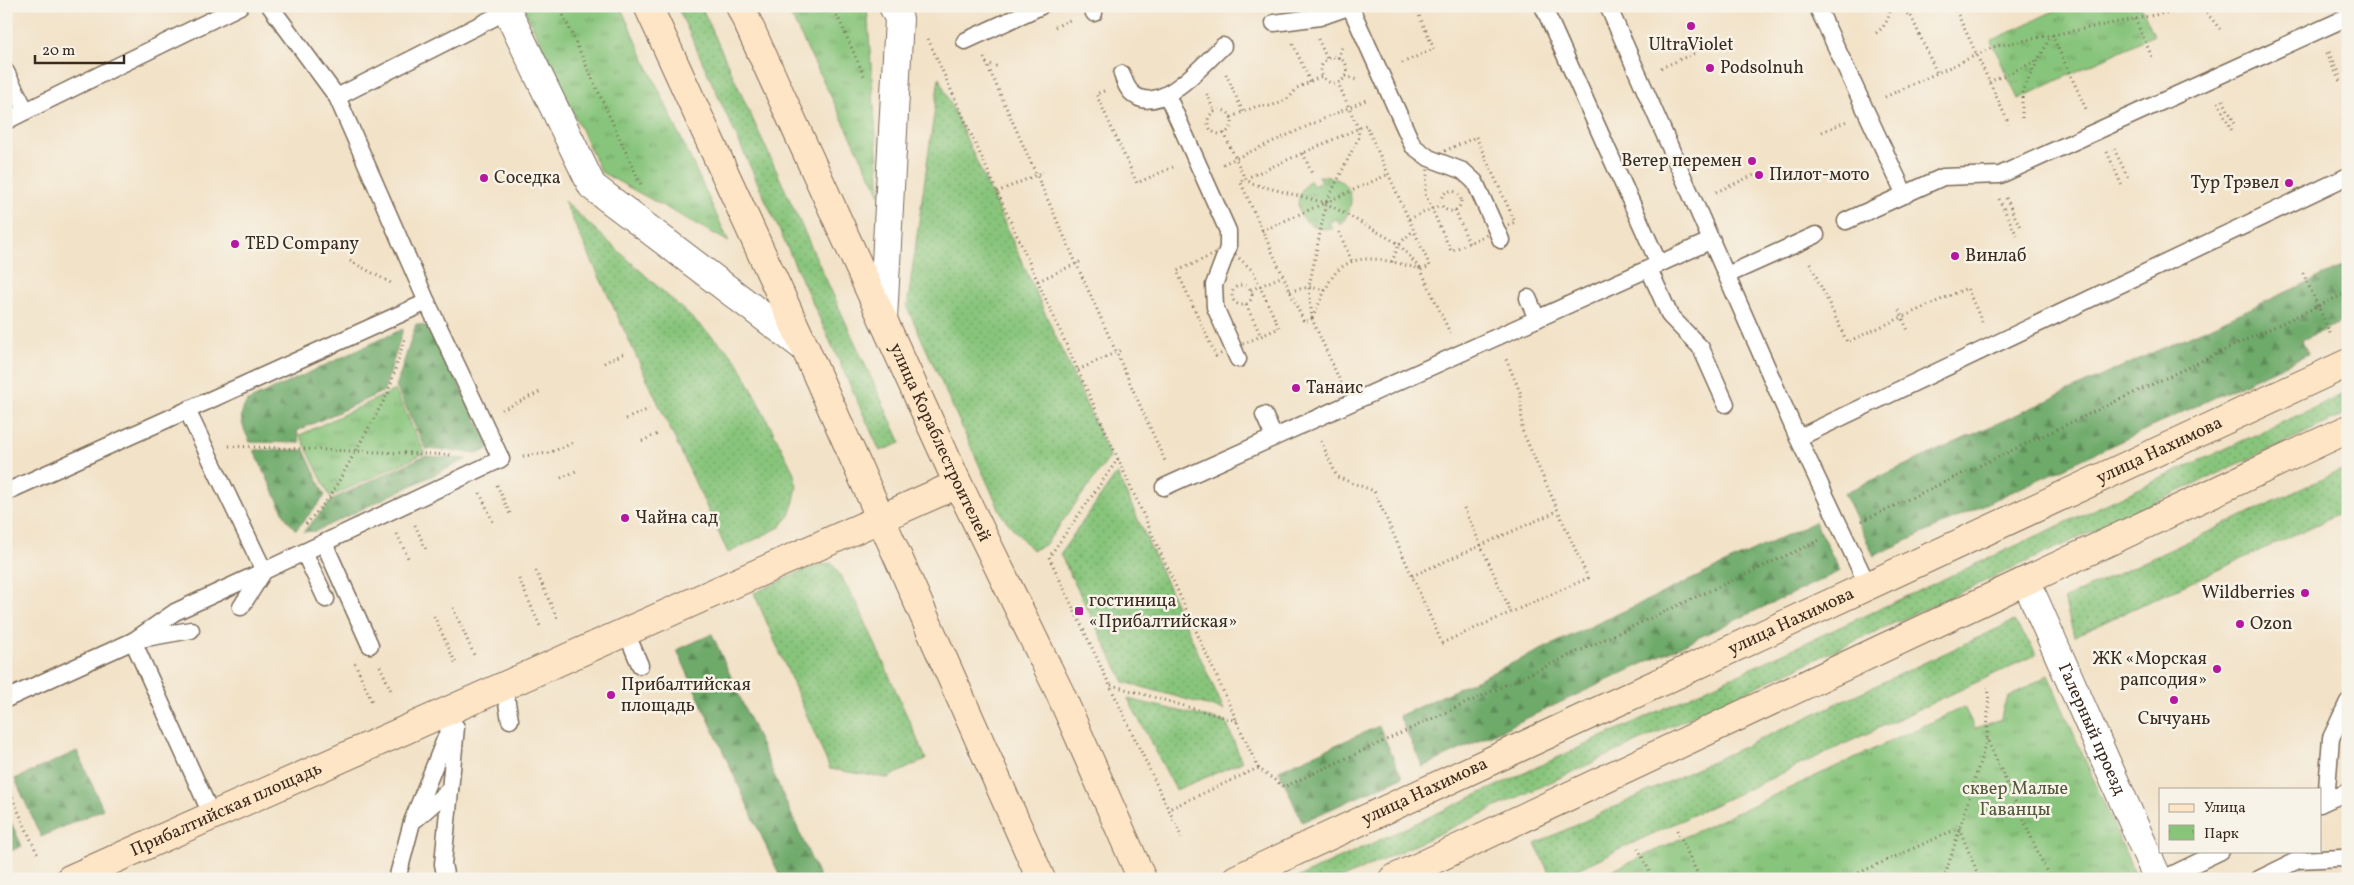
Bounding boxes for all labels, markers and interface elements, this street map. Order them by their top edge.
marker: UltraViolet [1685,20,1697,32]
scale bar [35,32,124,64]
place label: UltraViolet [1648,33,1734,58]
text: 20 m [42,41,75,62]
place label: Podsolnuh [1720,56,1804,81]
marker: Podsolnuh [1704,62,1716,74]
place label: Ветер перемен [1621,149,1742,174]
marker: Ветер перемен [1746,155,1758,167]
place label: Пилот-мото [1769,163,1870,188]
place label: Соседка [494,166,561,191]
marker: Пилот-мото [1753,169,1765,181]
place label: Тур Трэвел [2190,171,2279,196]
marker: Соседка [478,172,490,184]
marker: Тур Трэвел [2283,177,2295,189]
place label: TED Company [245,232,359,257]
marker: TED Company [229,238,241,250]
place label: Винлаб [1965,244,2026,269]
marker: Винлаб [1949,250,1961,262]
street label: улица Кораблестроителей [883,339,997,546]
place label: Танаис [1306,376,1363,401]
marker: Танаис [1290,382,1302,394]
street label: улица Нахимова [2092,410,2227,491]
place label: Чайна сад [635,506,718,531]
marker: Чайна сад [619,512,631,524]
street label: улица Нахимова [1724,581,1858,661]
place label: Wildberries [2201,581,2295,606]
marker: Wildberries [2299,587,2311,599]
place label: гостиница «Прибалтийская» [1089,589,1237,635]
marker: гостиница «Прибалтийская» [1073,605,1085,617]
place label: Ozon [2250,612,2293,637]
marker: Ozon [2234,618,2246,630]
place label: ЖК «Морская рапсодия» [2093,647,2207,693]
street label: Галерный проезд [2051,659,2132,799]
marker: ЖК «Морская рапсодия» [2211,663,2223,675]
place label: Прибалтийская площадь [621,673,751,719]
marker: Прибалтийская площадь [605,689,617,701]
marker: Сычуань [2168,694,2180,706]
place label: Сычуань [2138,707,2210,732]
street label: улица Нахимова [1358,751,1492,832]
street label: Прибалтийская площадь [126,756,326,863]
park label: сквер Малые Гаванцы [1962,777,2068,823]
legend [2159,788,2322,852]
text: Улица [2204,798,2246,819]
text: Парк [2204,824,2239,845]

